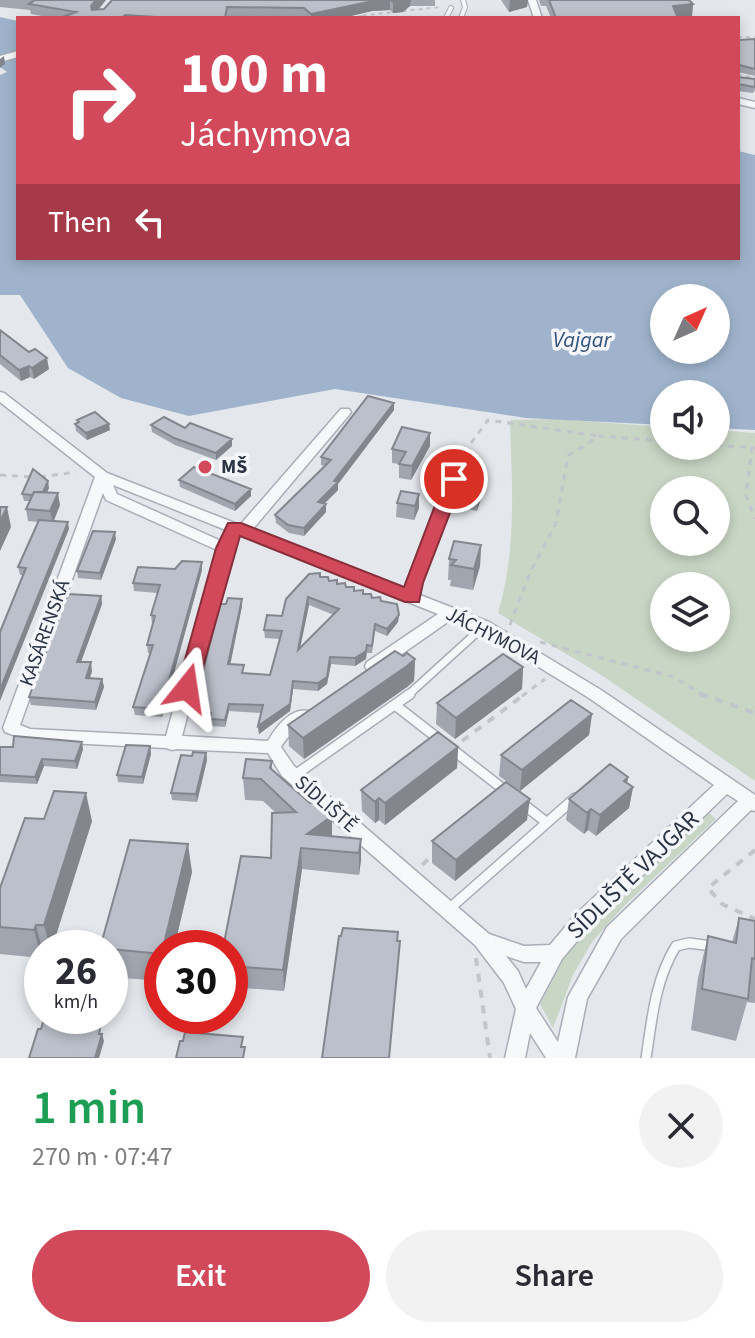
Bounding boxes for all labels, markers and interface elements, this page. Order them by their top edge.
text: 100 m [180,35,328,114]
icon: right [48,48,152,152]
text: Jáchymova [180,109,352,160]
icon: left [128,200,172,244]
text: Then [48,201,112,244]
north arrow [650,284,730,364]
map controls [650,284,730,652]
water label: Vajgar [553,324,613,356]
button: sound [650,380,730,460]
pin [420,445,488,513]
place label: MŠ [221,453,247,481]
icon: arrive [432,457,476,501]
marker: MŠ [196,458,214,476]
button: search [650,476,730,556]
button: layers [650,572,730,652]
street label: KASÁRENSKÁ [13,576,77,690]
street label: JÁCHYMOVA [441,600,545,672]
position arrow [145,646,229,730]
street label: SÍDLIŠTĚ [289,769,363,839]
street label: SÍDLIŠTĚ VAJGAR [559,802,707,947]
speed limit sign: 30 [144,930,248,1034]
text: 26 [55,943,97,1000]
text: km/h [54,988,98,1016]
text: 1 min [32,1074,146,1142]
button: close [639,1084,723,1168]
text: 270 m · 07:47 [32,1138,173,1175]
button: Exit [32,1230,370,1322]
button: Share [386,1230,723,1322]

